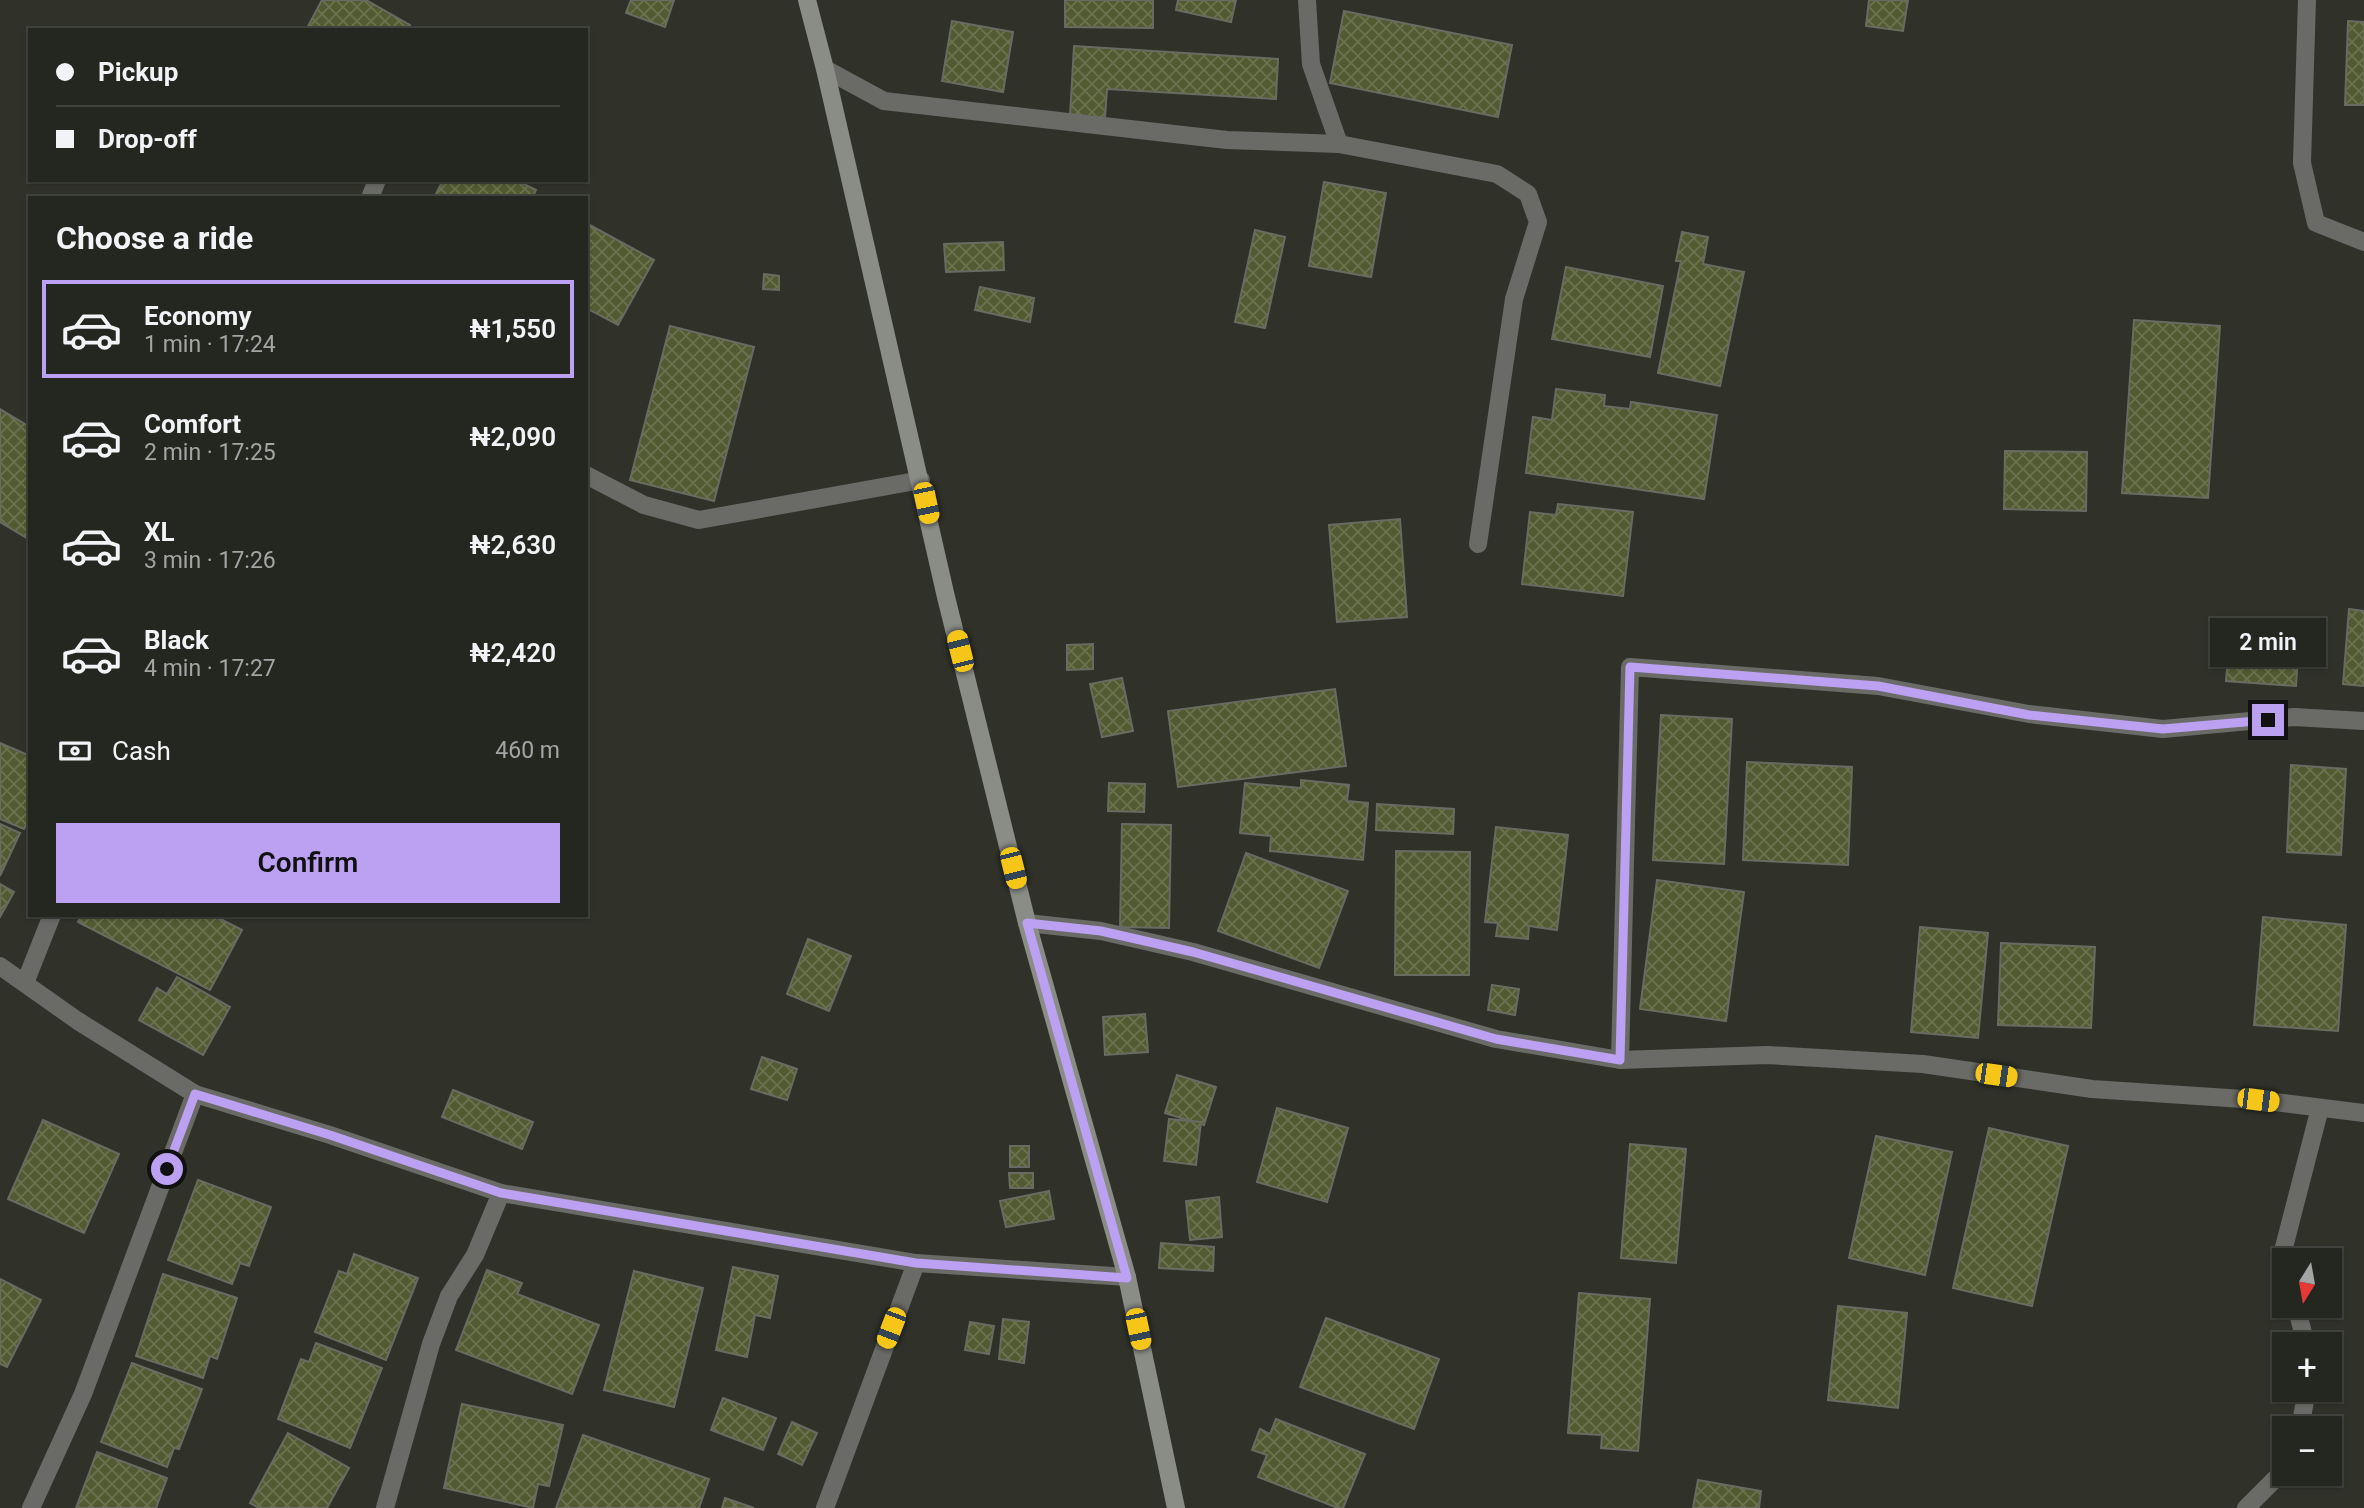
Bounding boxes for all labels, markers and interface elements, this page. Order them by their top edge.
text: Pickup [98,57,178,87]
text: Drop-off [98,124,197,154]
text: Choose a ride [56,219,253,257]
icon: car [60,298,123,361]
text: Economy [144,301,251,331]
text: ₦1,550 [469,314,556,344]
text: 1 min · 17:24 [144,331,276,358]
icon: car [60,406,123,469]
text: Comfort [144,409,241,439]
text: ₦2,090 [469,422,556,452]
text: 2 min · 17:25 [144,439,276,466]
car [912,480,941,526]
icon: car [60,514,123,577]
text: XL [144,517,175,547]
text: ₦2,630 [469,530,556,560]
text: 3 min · 17:26 [144,547,276,574]
callout: 2 min [2210,618,2326,668]
icon: car [60,622,123,685]
text: Black [144,625,209,655]
car [945,628,976,674]
text: 2 min [2239,629,2297,656]
text: ₦2,420 [469,638,556,668]
text: 4 min · 17:27 [144,655,276,682]
route end [2252,704,2284,736]
icon: cash [56,732,94,770]
text: Cash [112,736,171,766]
text: 460 m [495,737,560,764]
button: Confirm [56,823,560,903]
car [998,845,1029,891]
car [1974,1062,2019,1088]
car [2236,1087,2281,1113]
route start [151,1153,183,1185]
north arrow [2272,1248,2342,1318]
map controls [2272,1248,2342,1486]
car [874,1305,909,1351]
car [1124,1306,1153,1352]
button: + [2272,1332,2342,1402]
button: − [2272,1416,2342,1486]

